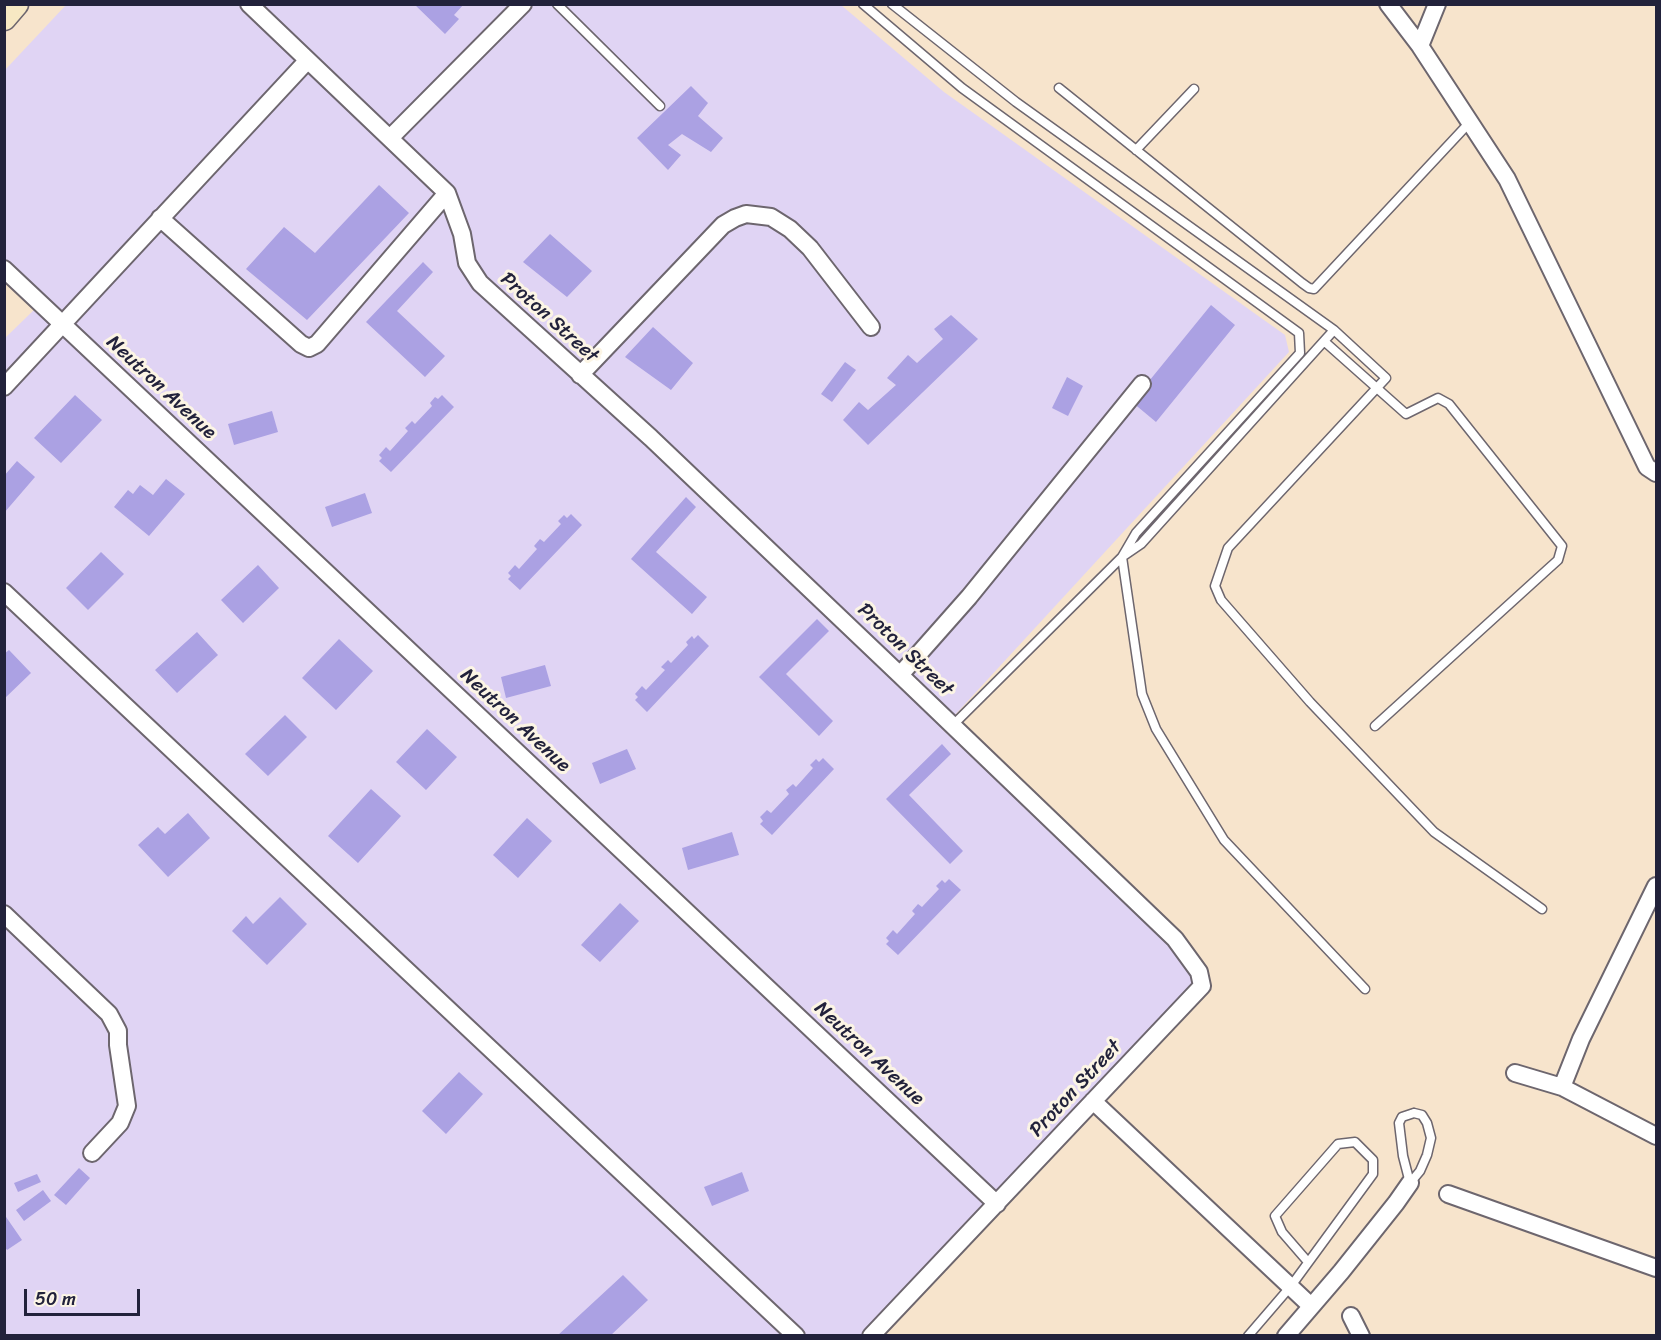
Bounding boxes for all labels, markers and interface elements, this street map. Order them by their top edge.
street label: Proton Street [495,268,603,368]
street label: Neutron Avenue [101,331,221,445]
street label: Proton Street [852,598,958,702]
street label: Neutron Avenue [455,664,575,778]
street label: Neutron Avenue [809,997,929,1111]
street label: Proton Street [1025,1036,1127,1142]
scale bar [27,1277,142,1315]
text: 50 m [35,1283,76,1315]

